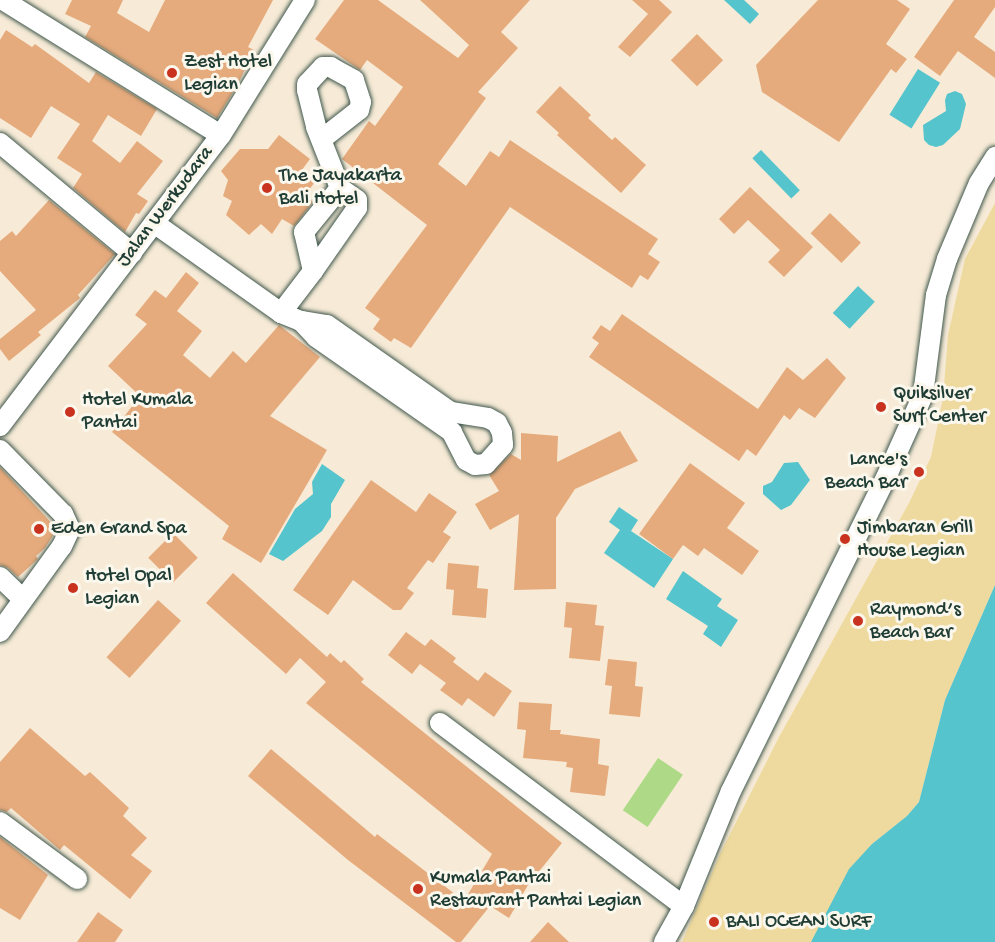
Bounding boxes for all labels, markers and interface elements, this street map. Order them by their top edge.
place label: Zest Hotel Legian [184,50,272,97]
marker: Zest Hotel Legian [165,66,179,80]
street label: Jalan Werkudara [113,142,219,272]
place label: The Jayakarta Bali Hotel [279,164,402,211]
marker: The Jayakarta Bali Hotel [260,181,274,195]
place label: Quiksilver Surf Center [893,383,986,430]
place label: Hotel Kumala Pantai [82,388,193,435]
marker: Quiksilver Surf Center [874,400,888,414]
marker: Hotel Kumala Pantai [63,405,77,419]
place label: Lance's Beach Bar [825,448,907,495]
marker: Lance's Beach Bar [912,465,926,479]
place label: Jimbaran Grill House Legian [857,516,973,563]
place label: Eden Grand Spa [51,517,187,541]
marker: Eden Grand Spa [32,522,46,536]
marker: Jimbaran Grill House Legian [838,532,852,546]
place label: Hotel Opal Legian [85,564,172,611]
marker: Hotel Opal Legian [66,581,80,595]
place label: Raymond’s Beach Bar [870,598,961,645]
marker: Raymond’s Beach Bar [851,614,865,628]
place label: Kumala Pantai Restaurant Pantai Legian [430,866,641,913]
marker: Kumala Pantai Restaurant Pantai Legian [411,882,425,896]
place label: BALI OCEAN SURF [726,910,871,934]
marker: BALI OCEAN SURF [707,915,721,929]

